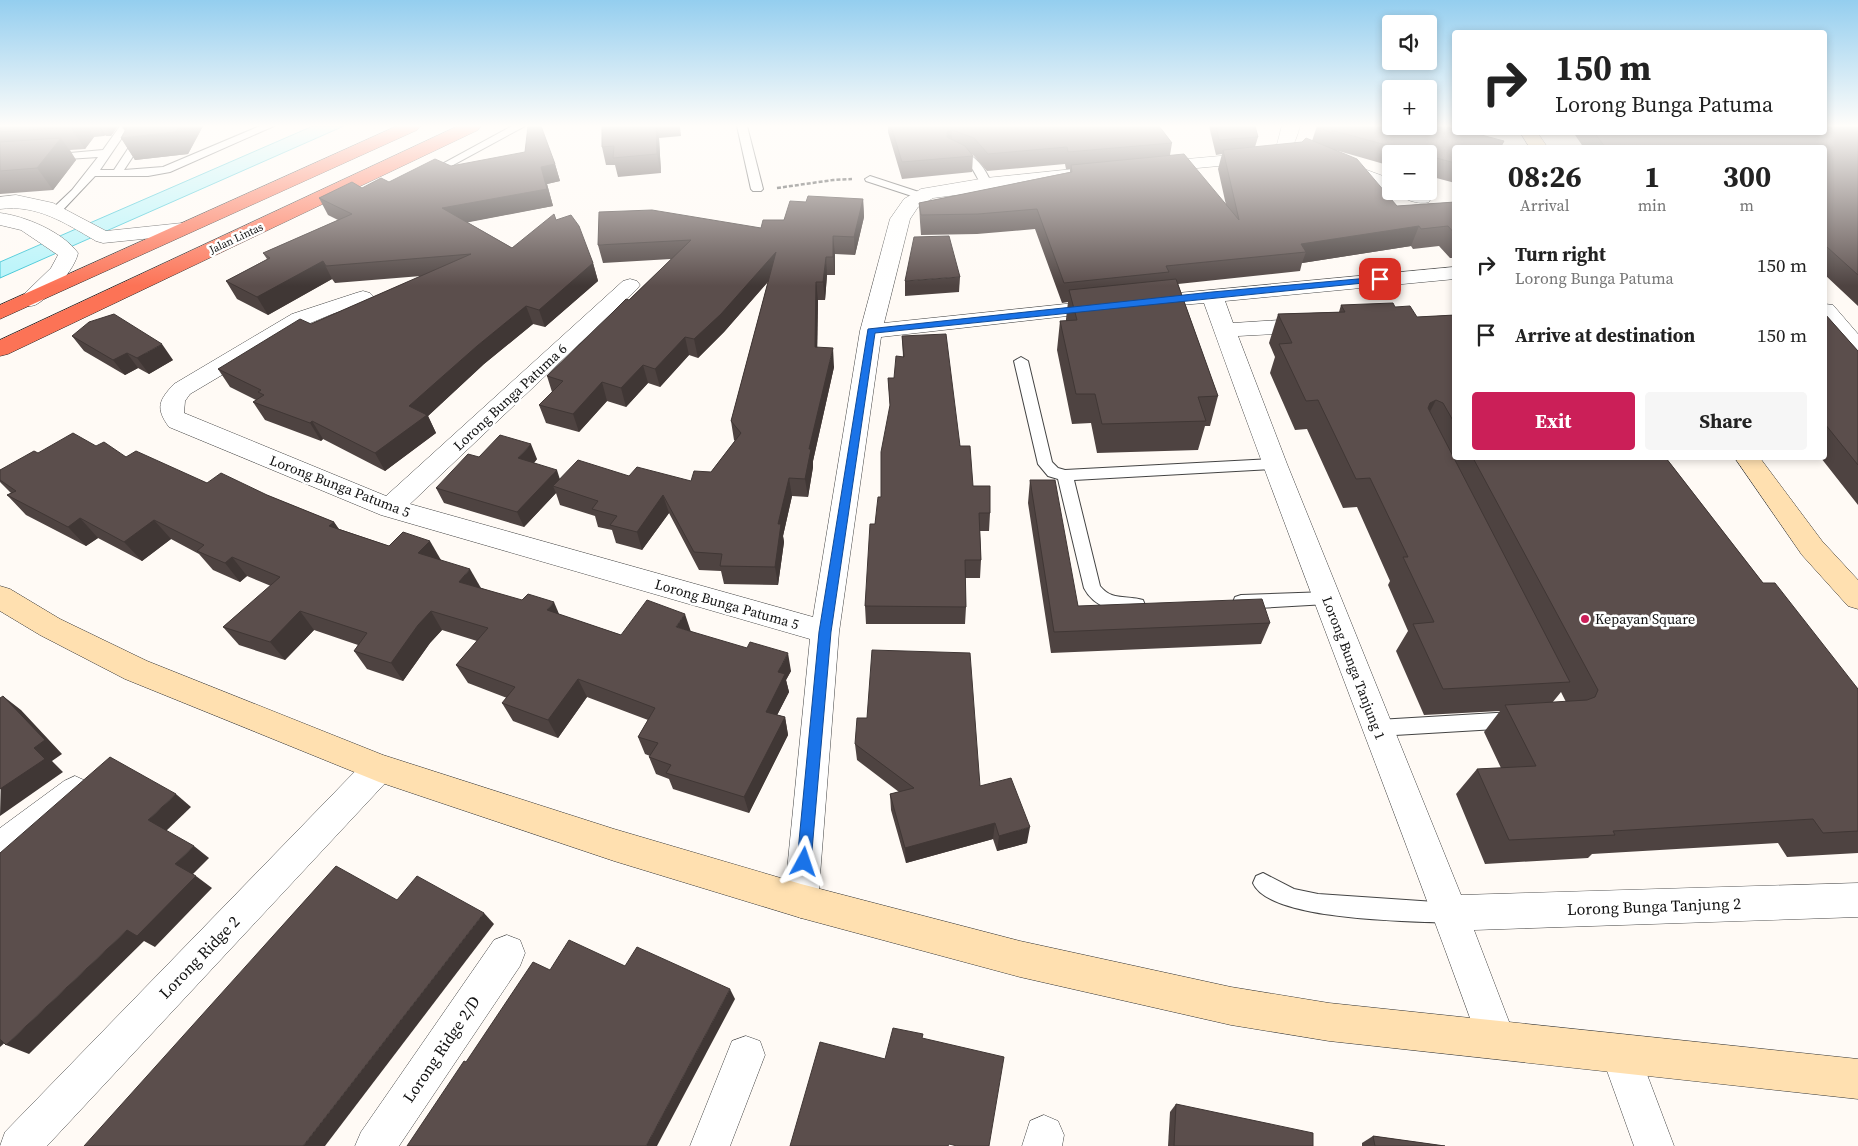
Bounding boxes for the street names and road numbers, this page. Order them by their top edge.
street label: Jalan Lintas [206,219,266,258]
street label: Lorong Bunga Patuma 6 [449,339,571,455]
street label: Lorong Bunga Patuma 5 [267,450,413,522]
street label: Lorong Bunga Patuma 5 [653,574,801,634]
street label: Lorong Bunga Tanjung 1 [1317,593,1391,743]
street label: Lorong Bunga Tanjung 2 [1567,892,1741,920]
street label: Lorong Ridge 2 [154,911,244,1003]
street label: Lorong Ridge 2/D [397,991,485,1107]

